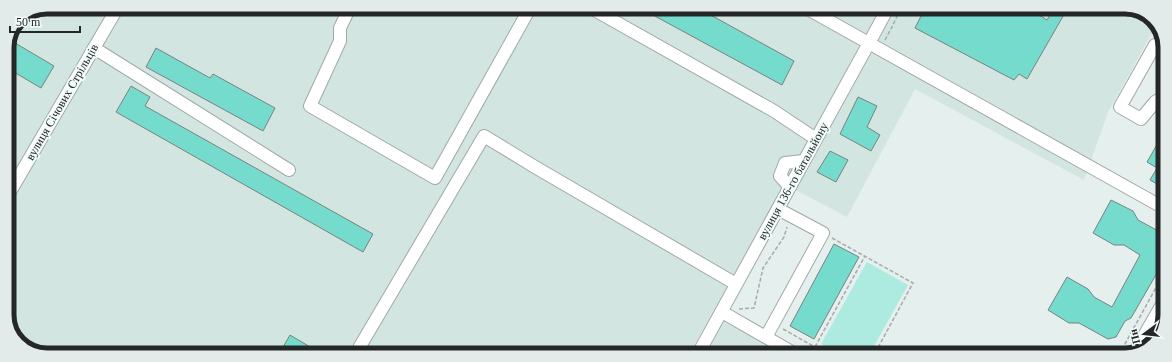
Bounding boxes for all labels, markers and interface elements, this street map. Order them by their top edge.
scale bar [10,8,80,34]
text: 50 m [16,15,41,29]
street label: вулиця Січових Стрільців [23,41,101,163]
street label: вулиця 136-го батальйону [755,120,831,242]
north arrow [1124,314,1164,354]
text: Пн [1126,327,1142,345]

